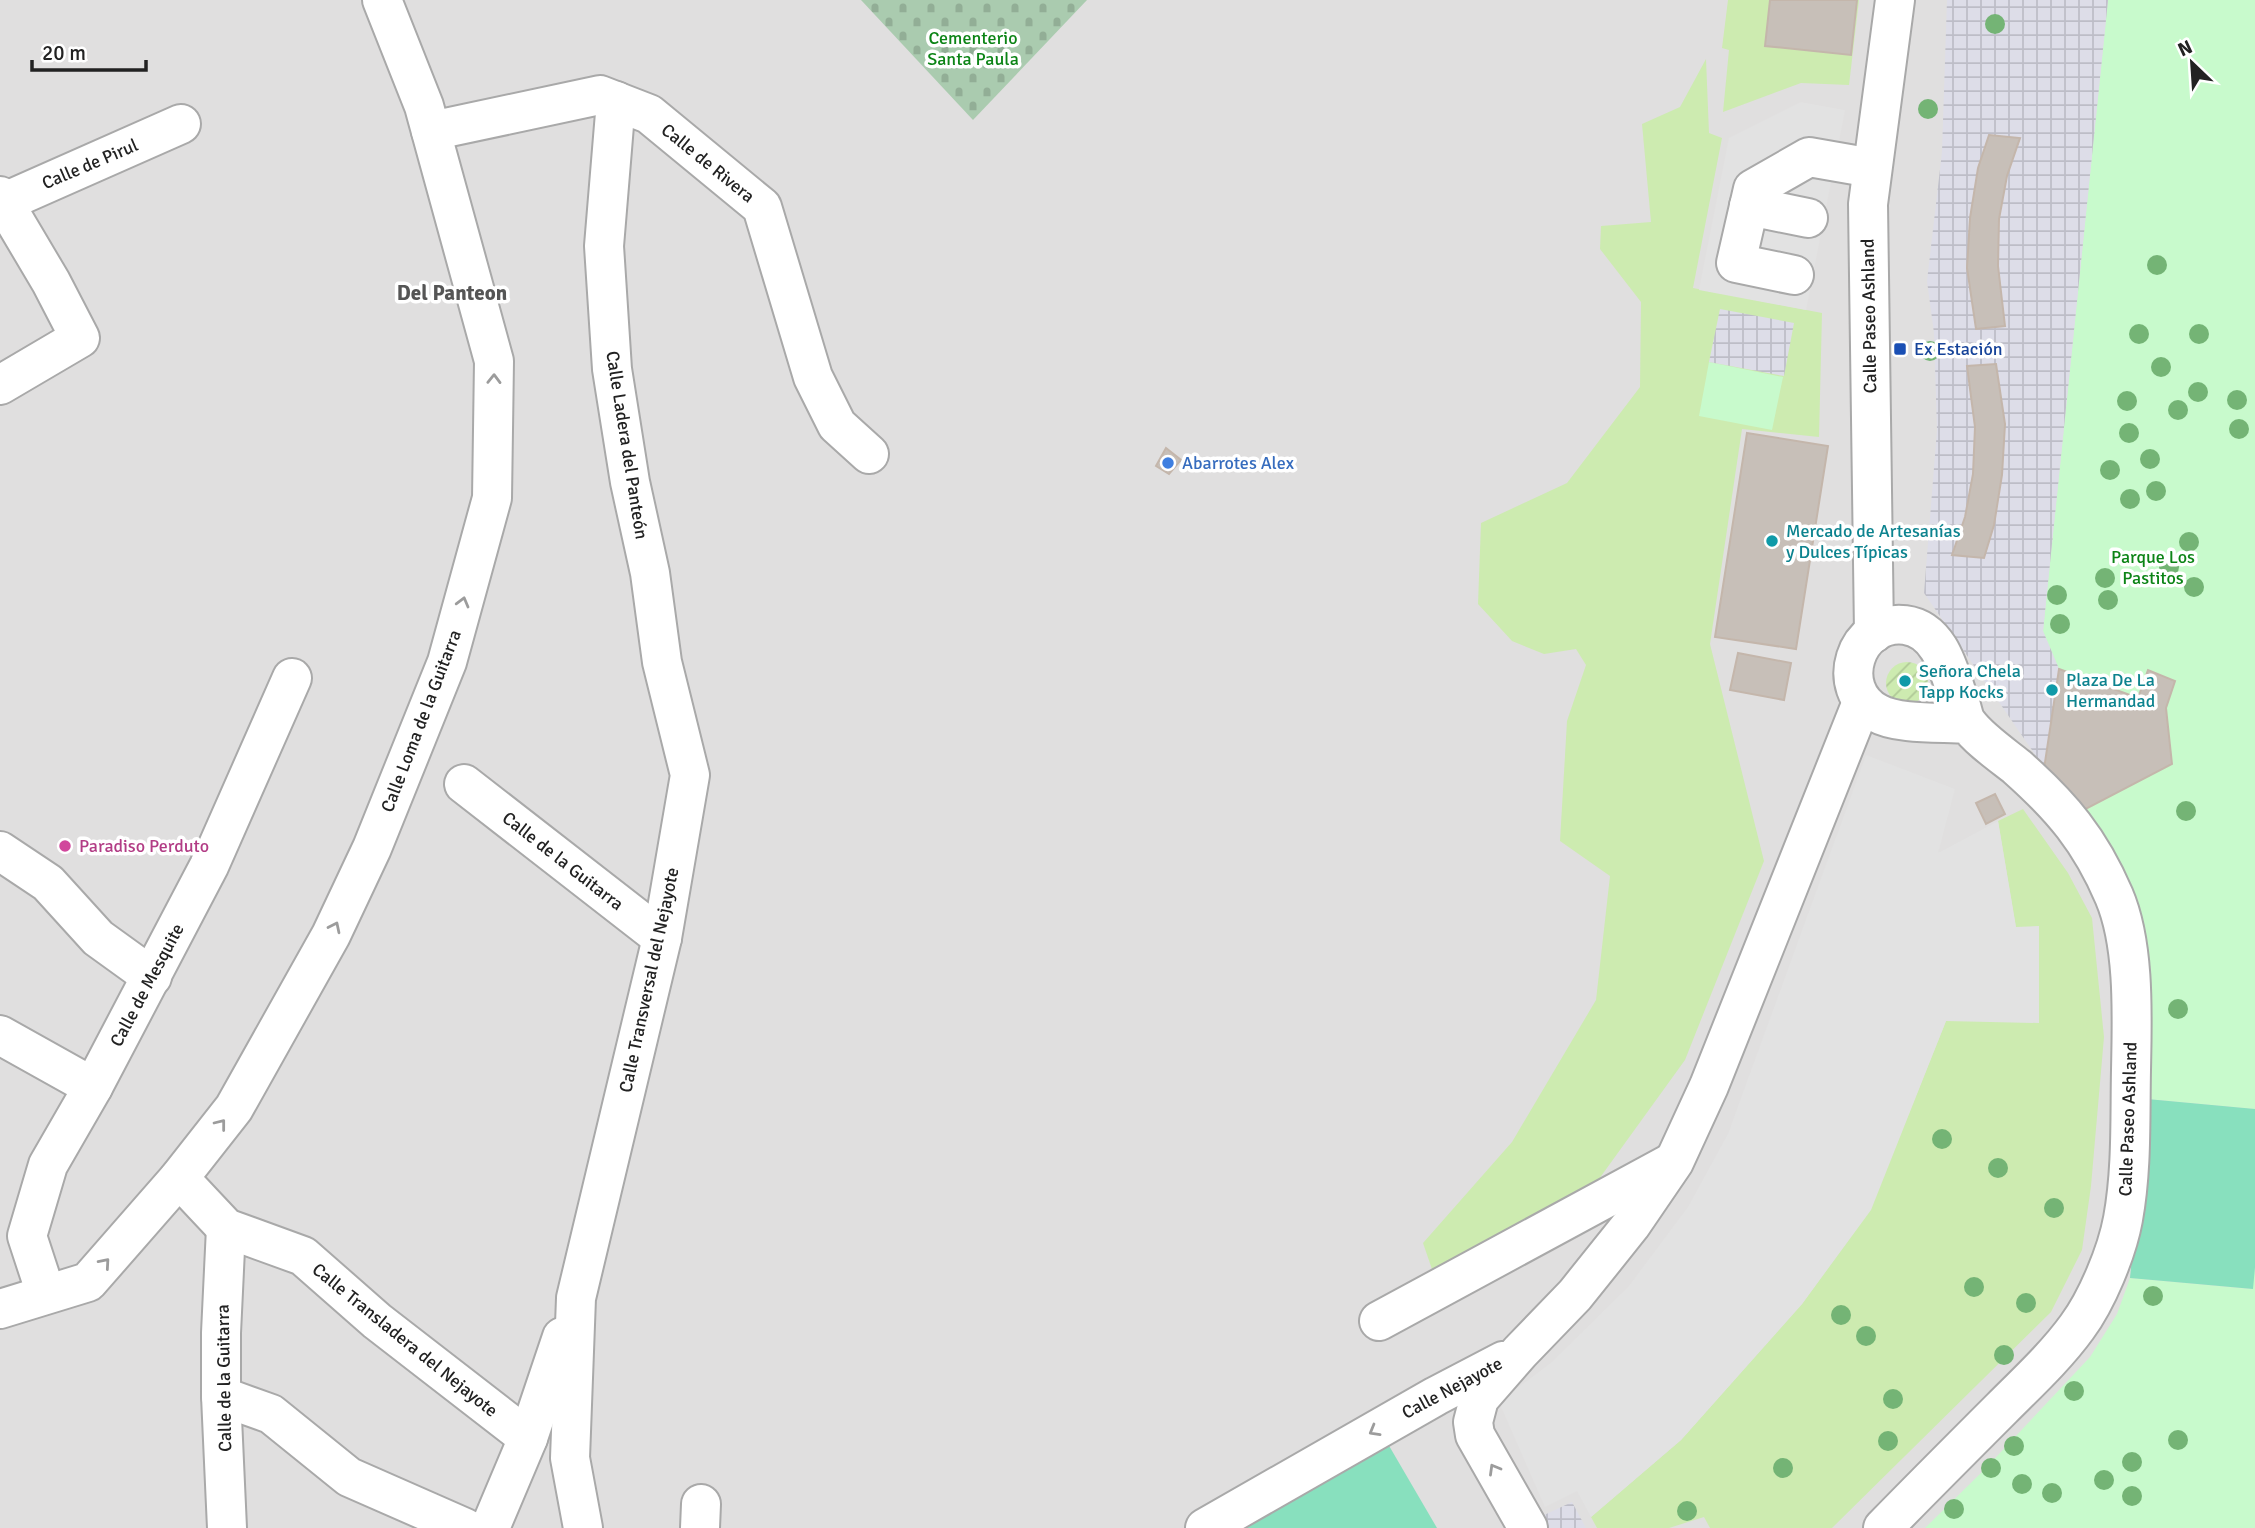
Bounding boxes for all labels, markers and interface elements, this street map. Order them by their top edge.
park label: Cementerio Santa Paula [927,27,1019,70]
scale bar [32,28,145,72]
north arrow [2157,28,2227,98]
text: N [2174,35,2196,62]
text: 20 m [42,40,86,66]
street label: Calle de Rivera [657,119,759,207]
street label: Calle de Pirul [39,134,141,194]
street label: Calle Paseo Ashland [1857,238,1881,394]
district label: Del Panteon [397,280,507,306]
place label: Ex Estación [1914,338,2003,360]
marker: Ex Estación [1892,341,1908,357]
street label: Calle Ladera del Panteón [601,349,653,541]
one-way arrow [486,373,501,384]
place label: Abarrotes Alex [1182,452,1295,474]
marker: Abarrotes Alex [1160,455,1176,471]
place label: Mercado de Artesanías y Dulces Típicas [1786,520,1961,563]
marker: Mercado de Artesanías y Dulces Típicas [1764,533,1780,549]
park label: Parque Los Pastitos [2111,546,2195,589]
one-way arrow [455,597,469,609]
street label: Calle Loma de la Guitarra [376,627,466,815]
place label: Señora Chela Tapp Kocks [1919,660,2021,703]
place label: Plaza De La Hermandad [2066,669,2155,712]
marker: Señora Chela Tapp Kocks [1897,673,1913,689]
marker: Plaza De La Hermandad [2044,682,2060,698]
street label: Calle de la Guitarra [498,807,628,915]
place label: Paradiso Perduto [79,835,209,857]
marker: Paradiso Perduto [57,838,73,854]
street label: Calle Transversal del Nejayote [614,865,684,1095]
street label: Calle de Mesquite [105,920,189,1050]
one-way arrow [326,922,340,934]
street label: Calle Paseo Ashland [2114,1041,2142,1197]
one-way arrow [213,1120,226,1132]
one-way arrow [97,1258,109,1271]
street label: Calle Transladera del Nejayote [308,1258,502,1422]
street label: Calle de la Guitarra [212,1304,236,1452]
street label: Calle Nejayote [1398,1352,1506,1424]
one-way arrow [1369,1423,1382,1436]
one-way arrow [1489,1463,1502,1476]

